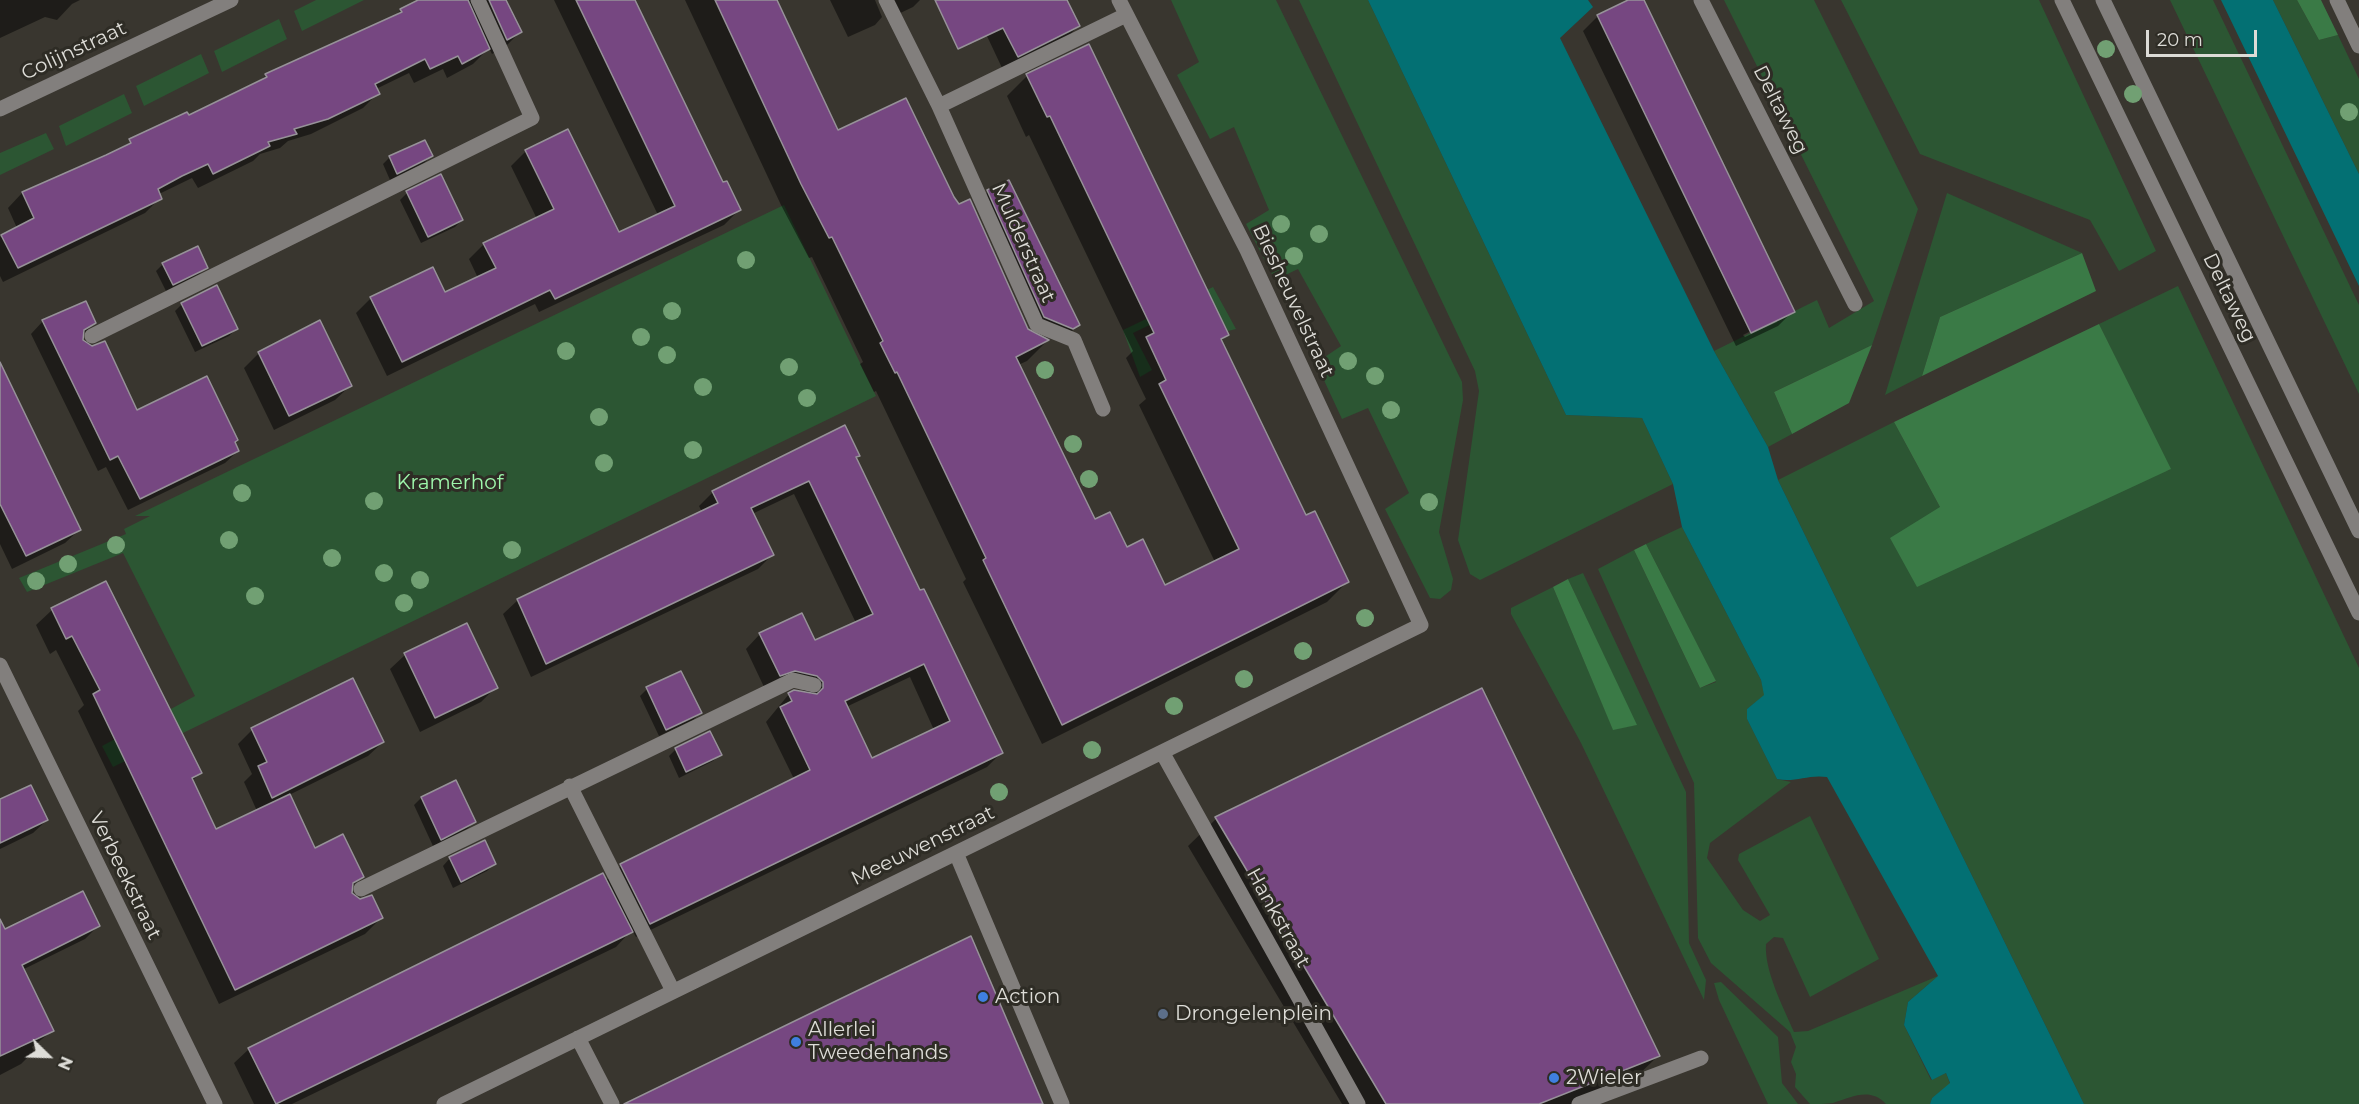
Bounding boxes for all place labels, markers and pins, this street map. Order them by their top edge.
place label: Action [995,985,1060,1009]
marker: Action [976,990,990,1004]
place label: Drongelenplein [1175,1002,1332,1026]
marker: Drongelenplein [1156,1007,1170,1021]
place label: Allerlei Tweedehands [808,1018,948,1065]
marker: Allerlei Tweedehands [789,1035,803,1049]
place label: 2Wieler [1566,1066,1642,1090]
marker: 2Wieler [1547,1071,1561,1085]

